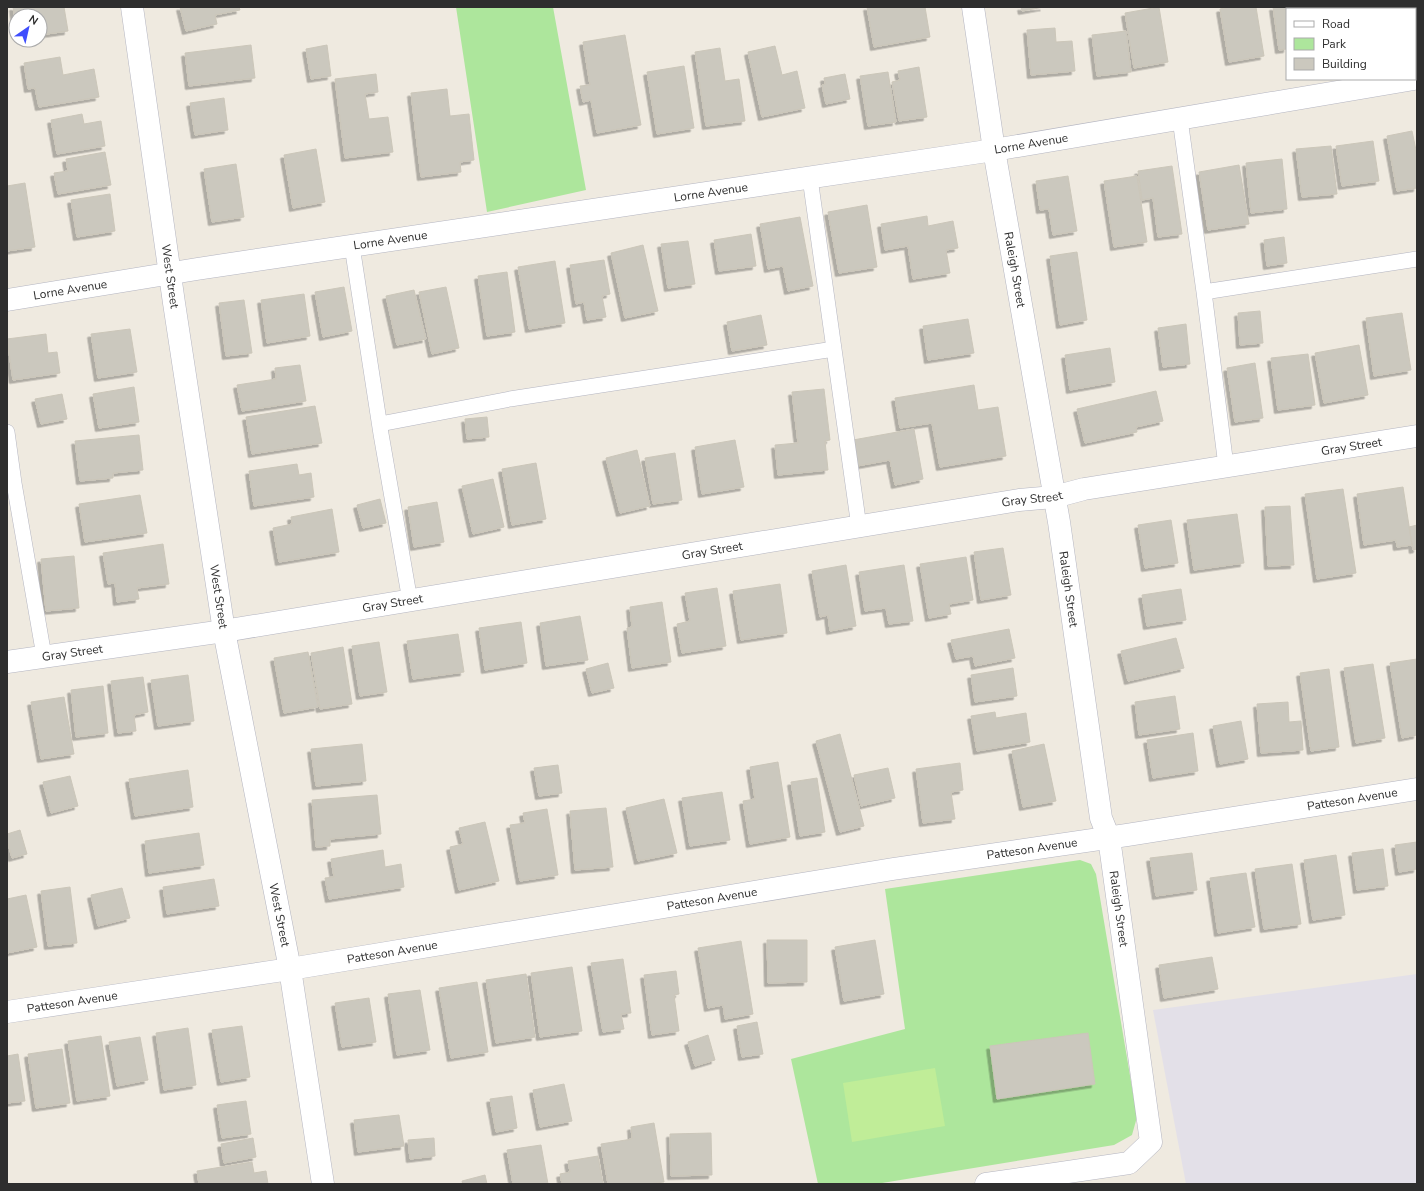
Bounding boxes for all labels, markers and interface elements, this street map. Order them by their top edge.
north arrow [8,8,48,48]
legend [1286,8,1416,80]
text: N [26,12,41,29]
text: Road [1322,16,1350,32]
text: Park [1322,36,1347,52]
text: Building [1322,56,1367,72]
street label: Lorne Avenue [993,130,1069,158]
street label: Lorne Avenue [673,179,749,206]
street label: Lorne Avenue [352,227,428,254]
street label: Raleigh Street [1000,230,1030,310]
street label: West Street [158,243,183,310]
street label: Lorne Avenue [32,276,108,304]
street label: Gray Street [1320,434,1384,459]
street label: Gray Street [1000,487,1065,511]
street label: Gray Street [681,538,745,563]
street label: Raleigh Street [1055,550,1082,629]
street label: West Street [206,563,232,631]
street label: Gray Street [361,590,425,616]
street label: Gray Street [41,640,105,665]
street label: Patteson Avenue [1306,784,1399,814]
street label: Patteson Avenue [986,834,1078,863]
street label: Raleigh Street [1106,870,1132,949]
street label: West Street [265,882,294,949]
street label: Patteson Avenue [666,884,758,914]
street label: Patteson Avenue [346,937,439,967]
street label: Patteson Avenue [26,987,119,1017]

